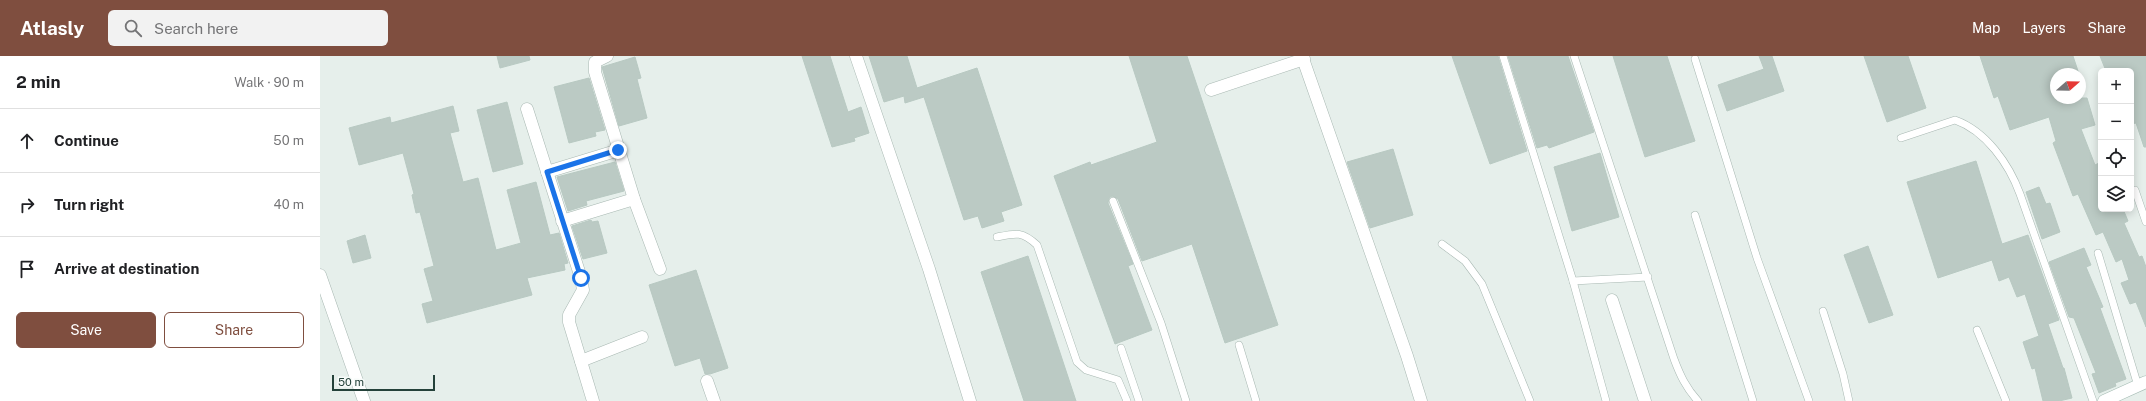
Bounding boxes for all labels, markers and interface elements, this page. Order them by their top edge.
search box [108,10,388,46]
text: Atlasly [20,17,84,39]
icon: search [122,17,144,39]
text: Search here [154,20,238,37]
text: Map [1972,20,2000,36]
text: Layers [2022,20,2066,36]
text: Share [2088,20,2126,36]
north arrow [2050,68,2086,104]
map controls [2098,68,2134,212]
button: + [2098,68,2134,104]
text: 2 min [16,72,61,92]
text: Walk · 90 m [234,75,304,90]
button: − [2098,104,2134,140]
icon: ahead [16,130,38,152]
text: Continue [54,132,119,149]
text: 50 m [273,133,304,148]
button: locate [2098,140,2134,176]
route end [609,141,627,159]
button: layers [2098,176,2134,212]
icon: right [16,194,38,216]
text: Turn right [54,196,124,213]
text: 40 m [273,197,304,212]
icon: arrive [16,258,38,280]
text: Arrive at destination [54,260,199,277]
route start [572,269,590,287]
button: Save [16,312,156,348]
button: Share [164,312,304,348]
scale bar [332,373,435,392]
text: 50 m [338,376,364,388]

